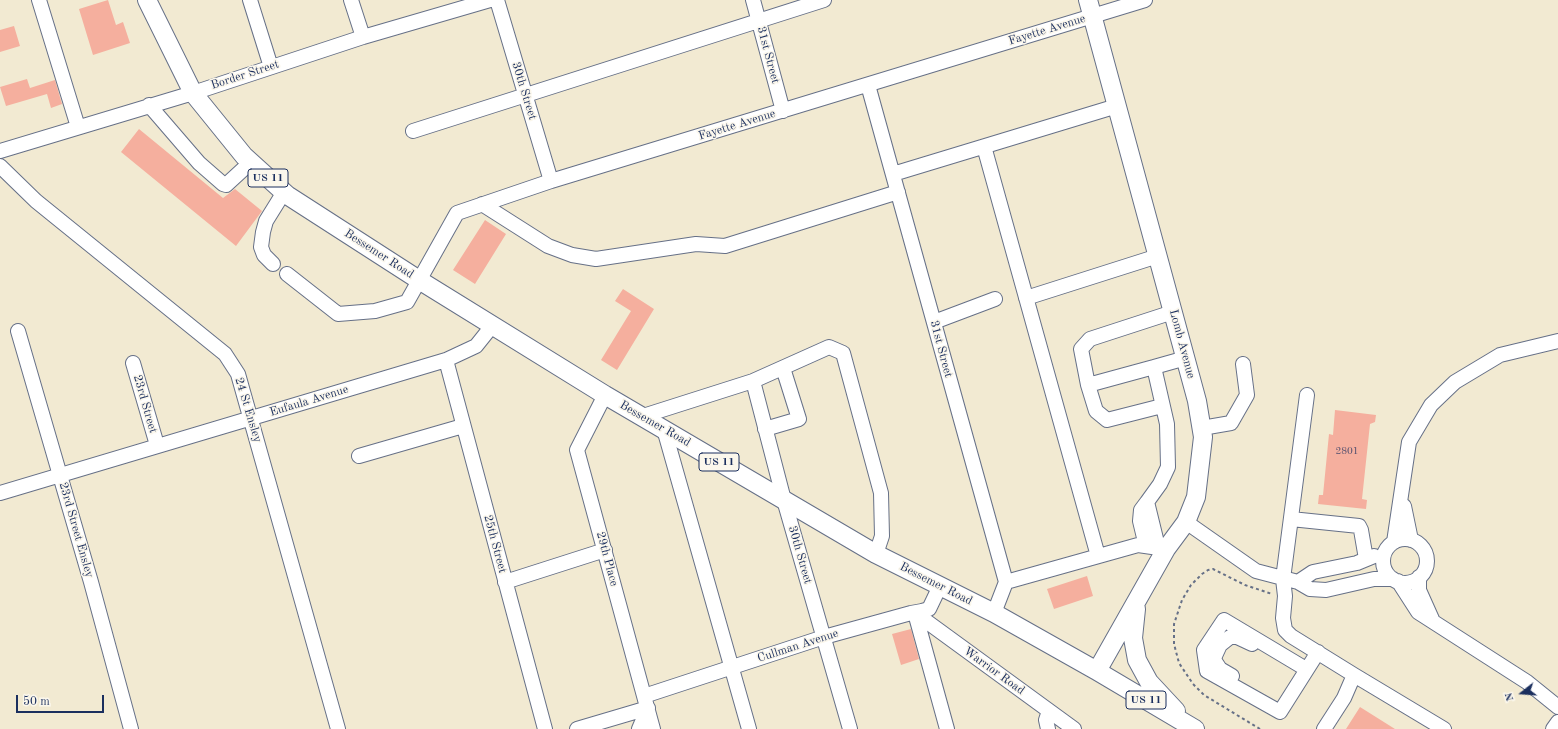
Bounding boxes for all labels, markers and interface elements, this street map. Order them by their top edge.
street label: Fayette Avenue [1007,11,1087,49]
street label: 31st Street [753,25,783,85]
street label: Border Street [209,57,281,93]
street label: 30th Street [508,60,540,122]
street label: Fayette Avenue [697,106,777,144]
road number: US 11 [248,169,288,187]
street label: Bessemer Road [342,226,416,282]
street label: Lomb Avenue [1166,308,1198,380]
street label: 31st Street [926,319,956,379]
street label: 23rd Street [130,373,160,435]
street label: 24 St Ensley [231,376,265,444]
street label: Eufaula Avenue [268,382,350,420]
street label: Bessemer Road [617,398,693,450]
house number: 2801 [1335,445,1359,457]
road number: US 11 [699,453,739,471]
street label: 23rd Street Ensley [55,481,97,579]
street label: 25th Street [480,513,510,575]
street label: 30th Street [785,524,815,586]
street label: 29th Place [593,530,621,588]
street label: Bessemer Road [897,559,975,609]
street label: Cullman Avenue [756,626,840,666]
street label: Warrior Road [961,644,1027,698]
north arrow [1502,673,1542,713]
scale bar [18,687,106,713]
road number: US 11 [1126,691,1166,709]
text: N [1504,691,1517,702]
text: 50 m [23,696,50,708]

